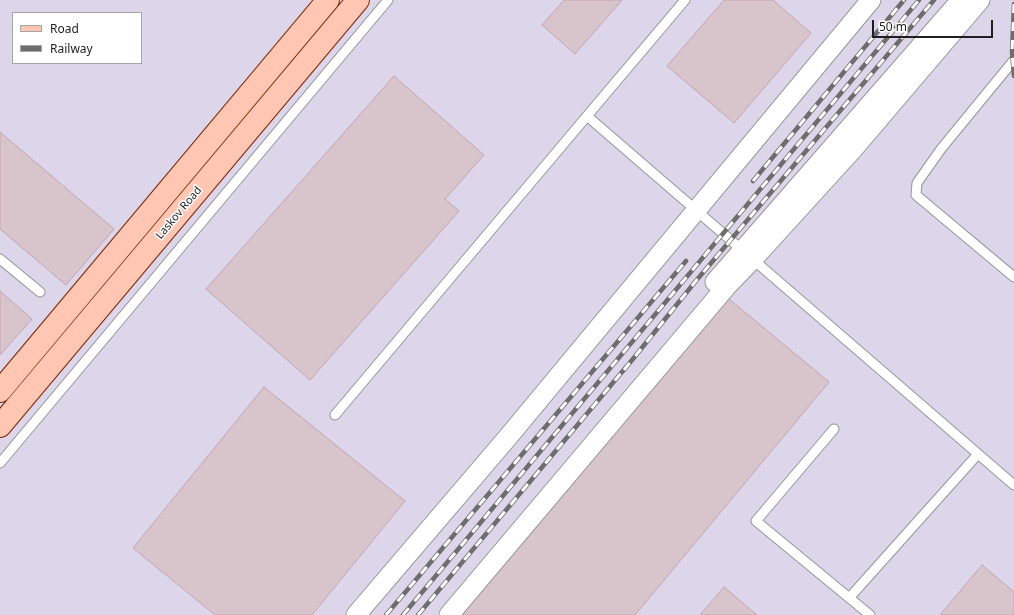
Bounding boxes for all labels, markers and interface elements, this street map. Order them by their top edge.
legend [12,12,142,64]
scale bar [874,12,995,38]
text: 50 m [879,18,907,35]
text: Road [50,20,79,37]
text: Railway [50,40,93,57]
street label: Laskov Road [153,184,205,242]

